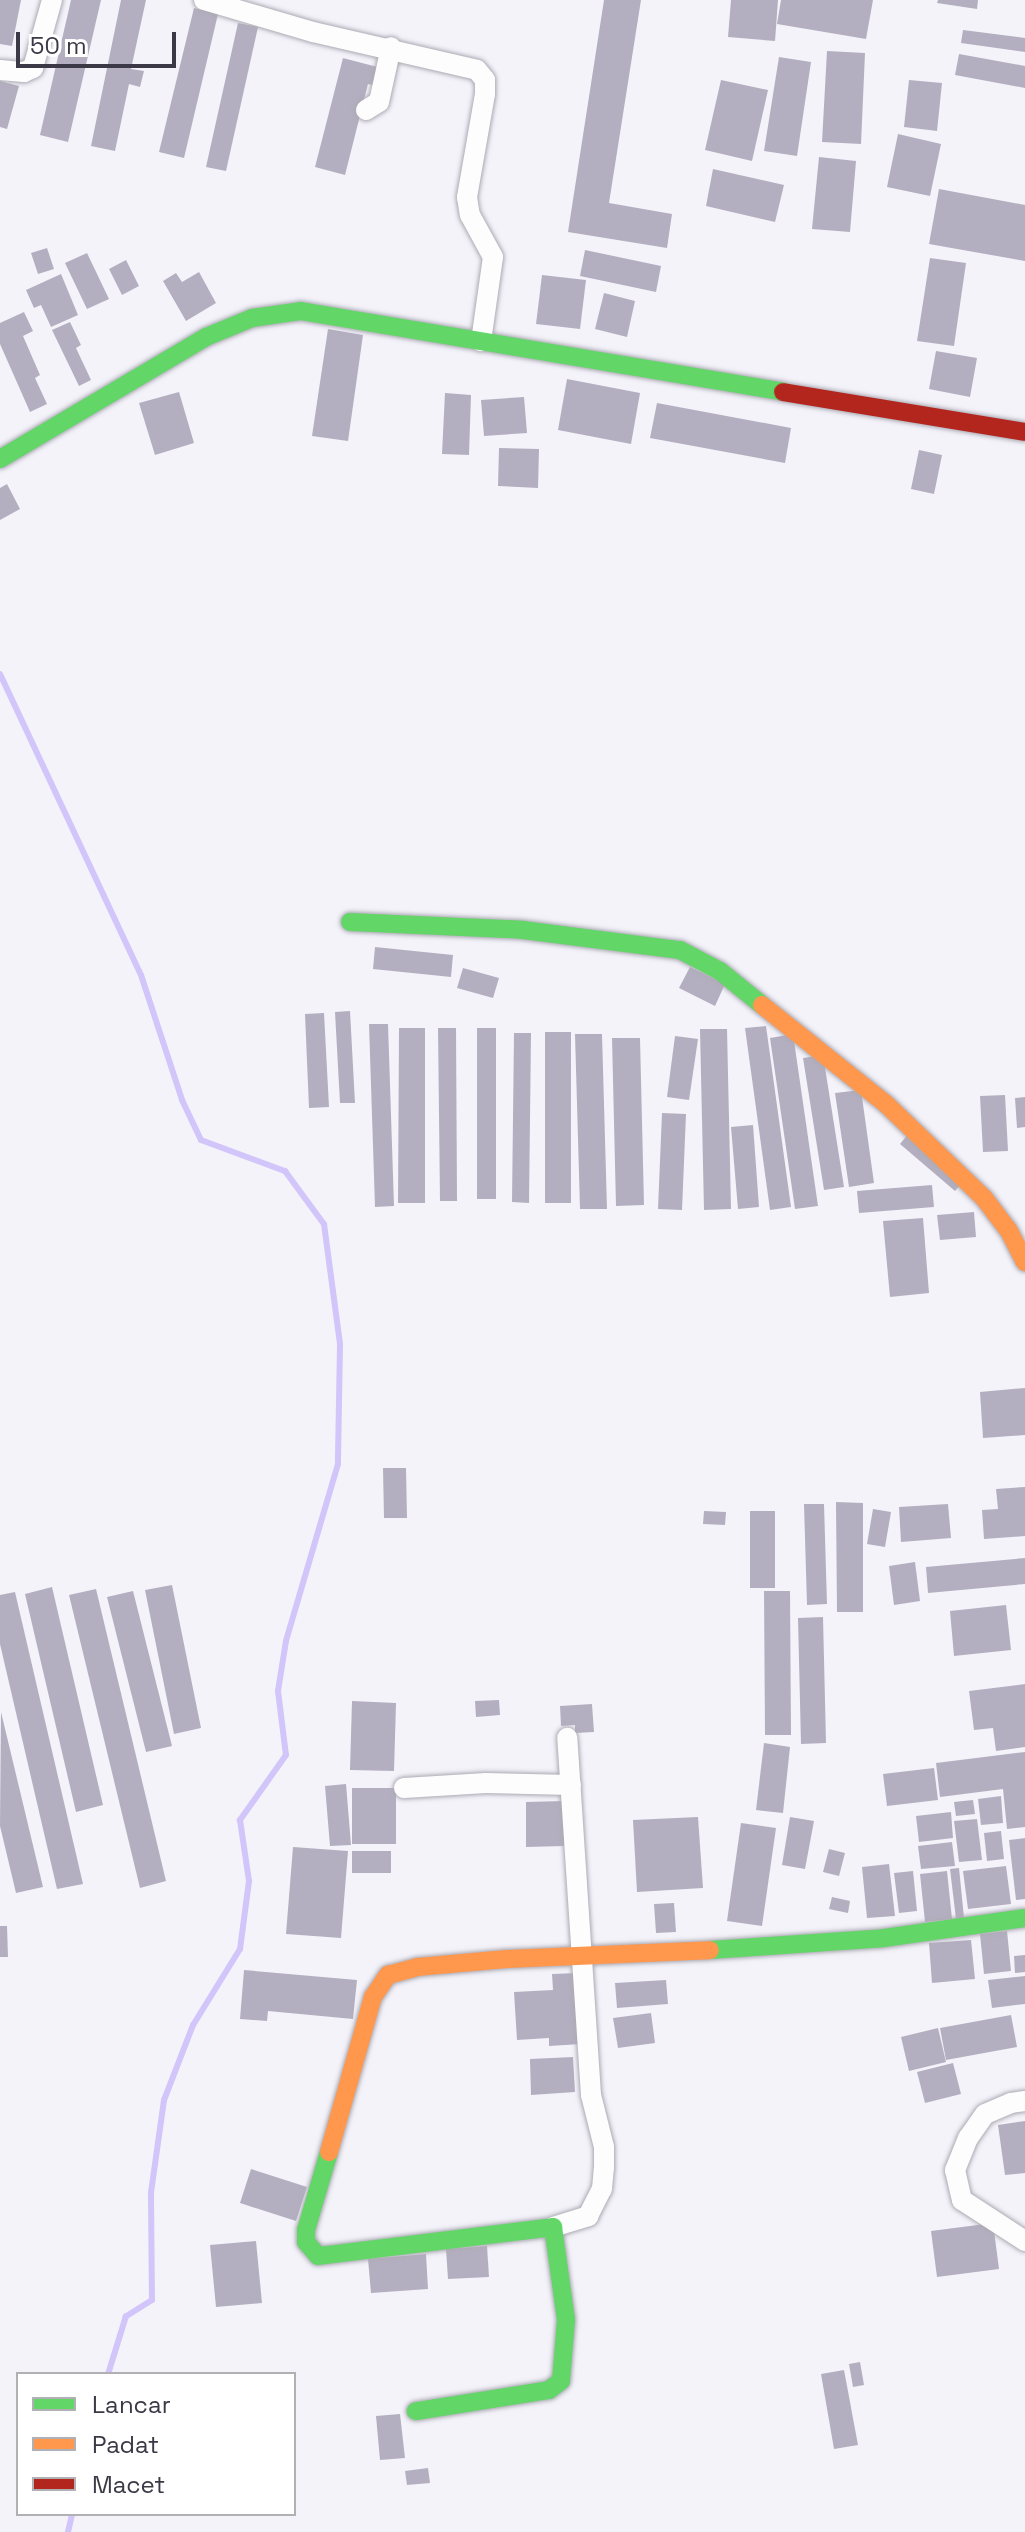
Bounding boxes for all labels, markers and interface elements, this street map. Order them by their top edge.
scale bar [20,16,180,66]
text: 50 m [30,30,87,61]
legend [16,2372,296,2516]
text: Lancar [92,2389,171,2420]
text: Padat [92,2429,159,2460]
text: Macet [92,2469,165,2500]

